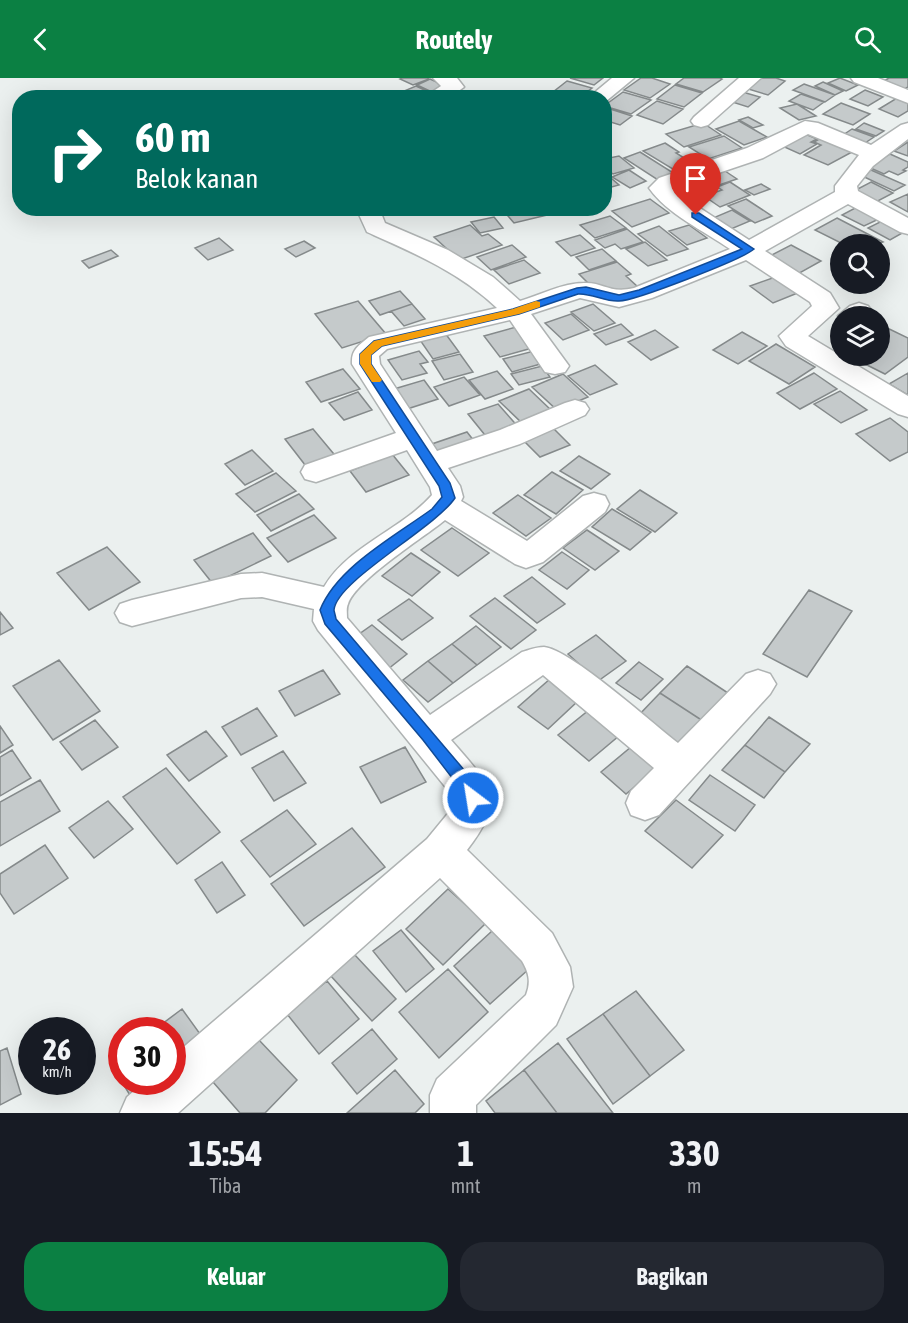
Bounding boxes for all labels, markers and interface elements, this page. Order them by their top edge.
icon: back [24,23,57,56]
icon: search [851,23,884,56]
text: Routely [415,24,493,55]
text: 60 m [135,113,210,161]
icon: right [36,114,114,192]
pin [670,153,721,215]
icon: arrive [679,162,712,195]
text: Belok kanan [135,163,258,194]
map controls [830,234,890,366]
button: search [830,234,890,294]
button: layers [830,306,890,366]
position arrow [441,766,505,830]
speed limit sign: 30 [108,1017,186,1095]
text: 26 [43,1032,71,1066]
text: km/h [42,1063,72,1080]
text: 15:54 [188,1132,262,1174]
text: 1 [457,1132,474,1174]
text: 330 [669,1132,720,1174]
text: Tiba [209,1174,241,1197]
text: mnt [451,1174,481,1197]
text: m [687,1174,701,1197]
button: Keluar [24,1242,448,1311]
button: Bagikan [460,1242,884,1311]

